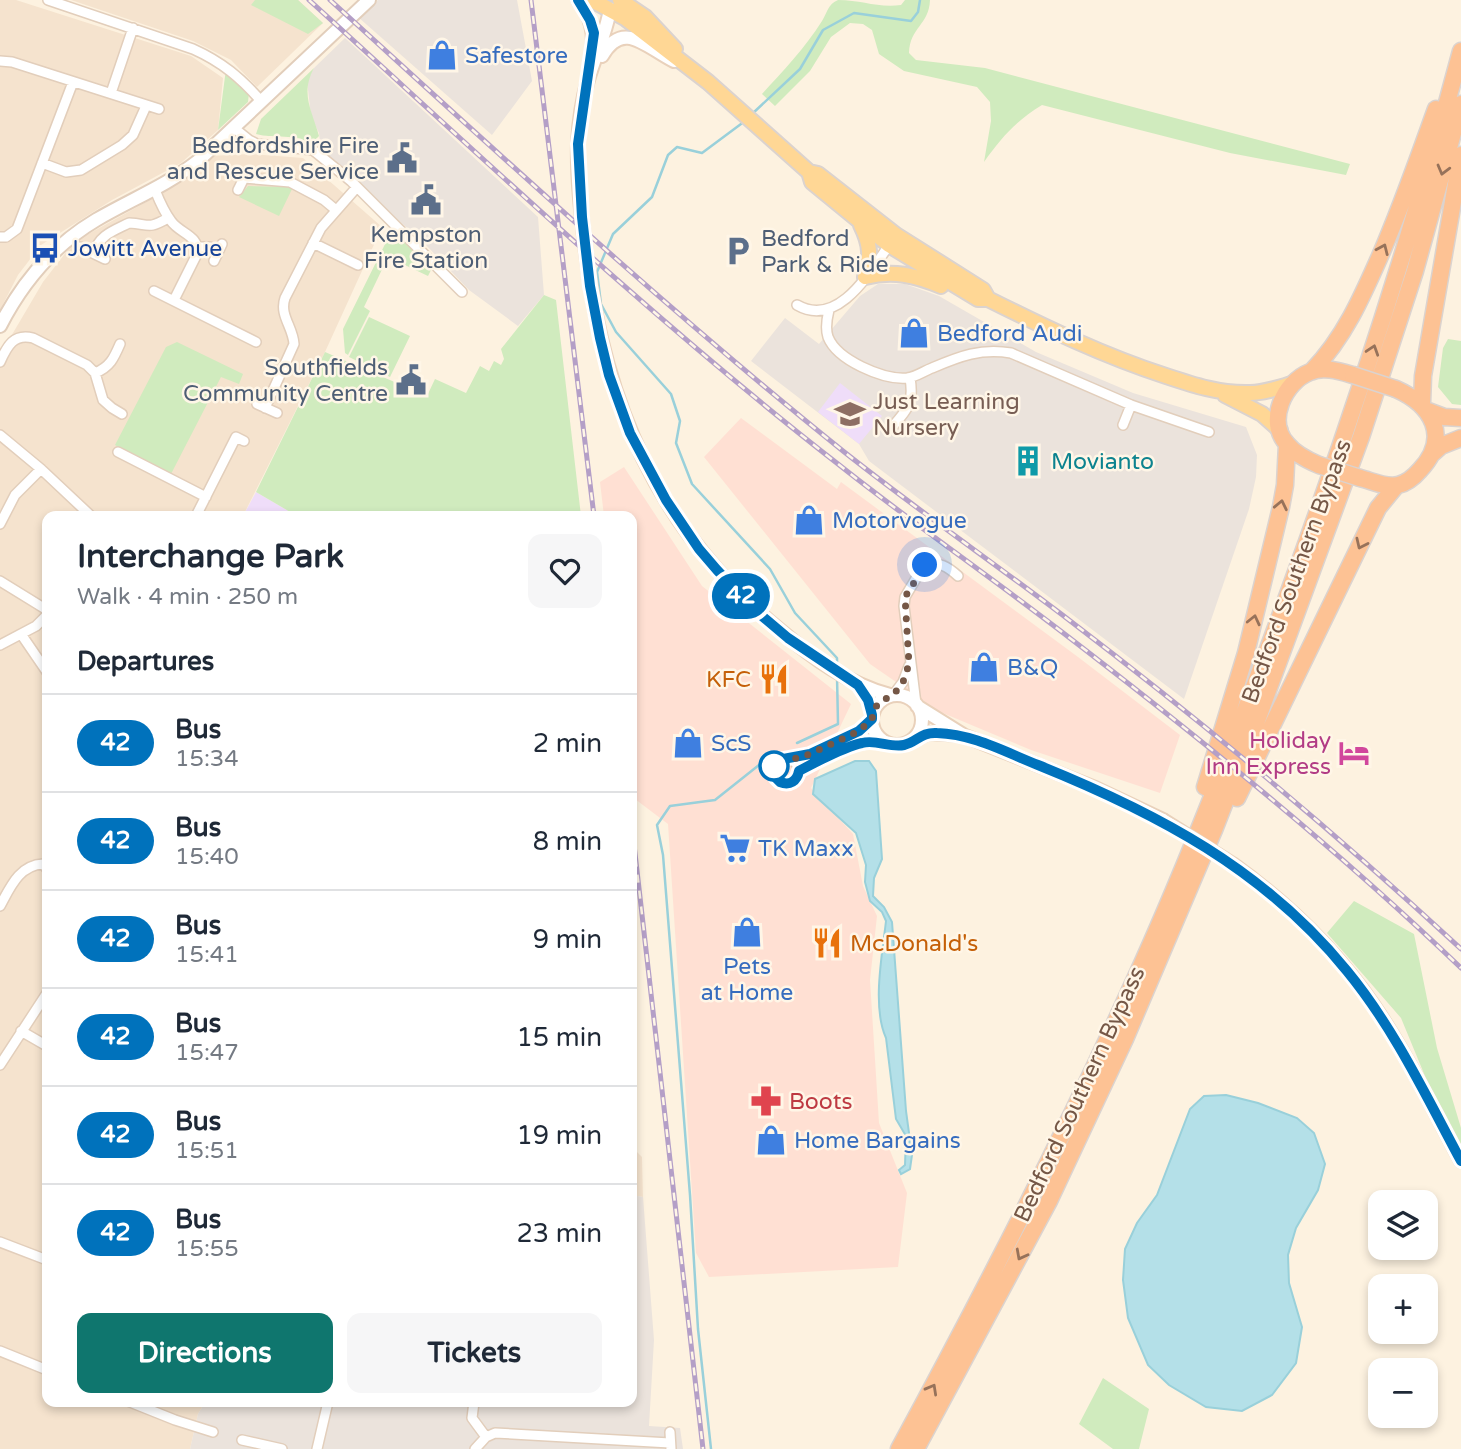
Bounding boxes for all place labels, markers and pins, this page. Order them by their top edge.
shop icon: Safestore [425,38,459,72]
place label: Safestore [465,42,568,70]
place label: Bedfordshire Fire and Rescue Service [167,132,379,186]
public building icon: Bedfordshire Fire and Rescue Service [385,141,419,175]
public building icon: Kempston Fire Station [409,183,443,217]
place label: Kempston Fire Station [364,221,488,275]
place label: Bedford Park & Ride [761,225,889,279]
bus stop icon: Jowitt Avenue [28,231,62,265]
parking icon: Bedford Park & Ride [721,234,755,268]
place label: Jowitt Avenue [68,235,222,263]
shop icon: Bedford Audi [897,316,931,350]
place label: Bedford Audi [937,320,1083,348]
place label: Southfields Community Centre [183,354,388,408]
public building icon: Southfields Community Centre [394,363,428,397]
place label: Just Learning Nursery [873,388,1020,442]
school or university icon: Just Learning Nursery [833,397,867,431]
building icon: Movianto [1011,444,1045,478]
place label: Movianto [1051,448,1154,476]
shop icon: Motorvogue [792,503,826,537]
place label: Motorvogue [832,507,967,535]
shop icon: B&Q [967,650,1001,684]
place label: B&Q [1007,654,1058,682]
restaurant icon: KFC [757,662,791,696]
place label: KFC [706,666,751,694]
shop icon: ScS [671,726,705,760]
place label: Holiday Inn Express [1205,727,1331,781]
place label: ScS [711,730,751,758]
hotel icon: Holiday Inn Express [1337,736,1371,770]
unlabelled marker [759,751,789,781]
supermarket icon: TK Maxx [718,831,752,865]
place label: TK Maxx [758,835,854,863]
shop icon: Pets at Home [730,915,764,949]
restaurant icon: McDonald's [810,926,844,960]
place label: McDonald's [850,930,978,958]
place label: Pets at Home [701,953,793,1007]
pharmacy icon: Boots [749,1084,783,1118]
place label: Boots [789,1088,853,1116]
shop icon: Home Bargains [754,1123,788,1157]
place label: Home Bargains [794,1127,961,1155]

